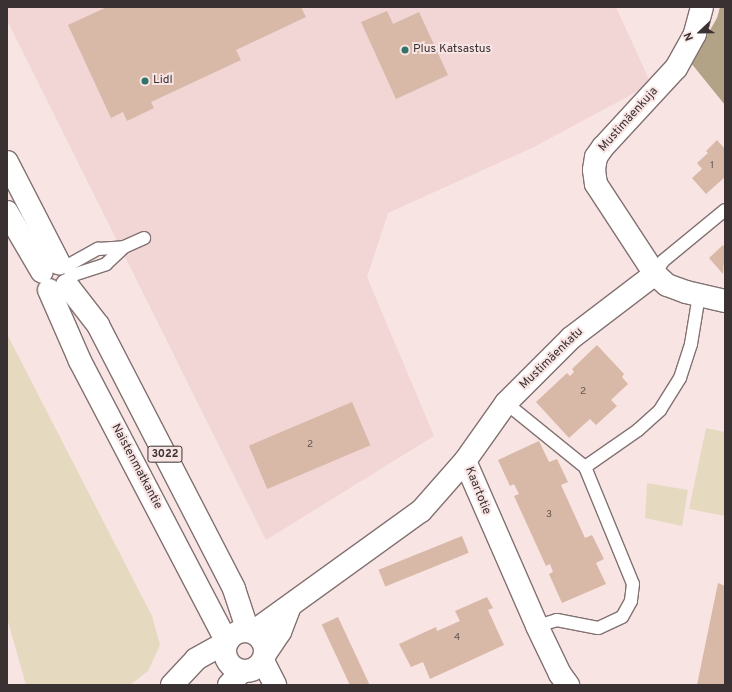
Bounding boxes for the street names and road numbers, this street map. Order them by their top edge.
street label: Mustimäenkuja [596,85,662,155]
street label: Mustimäenkatu [517,325,587,393]
street label: Naistenmatkantie [107,422,165,512]
road number: 3022 [147,445,183,463]
street label: Kaartotie [461,465,493,517]

